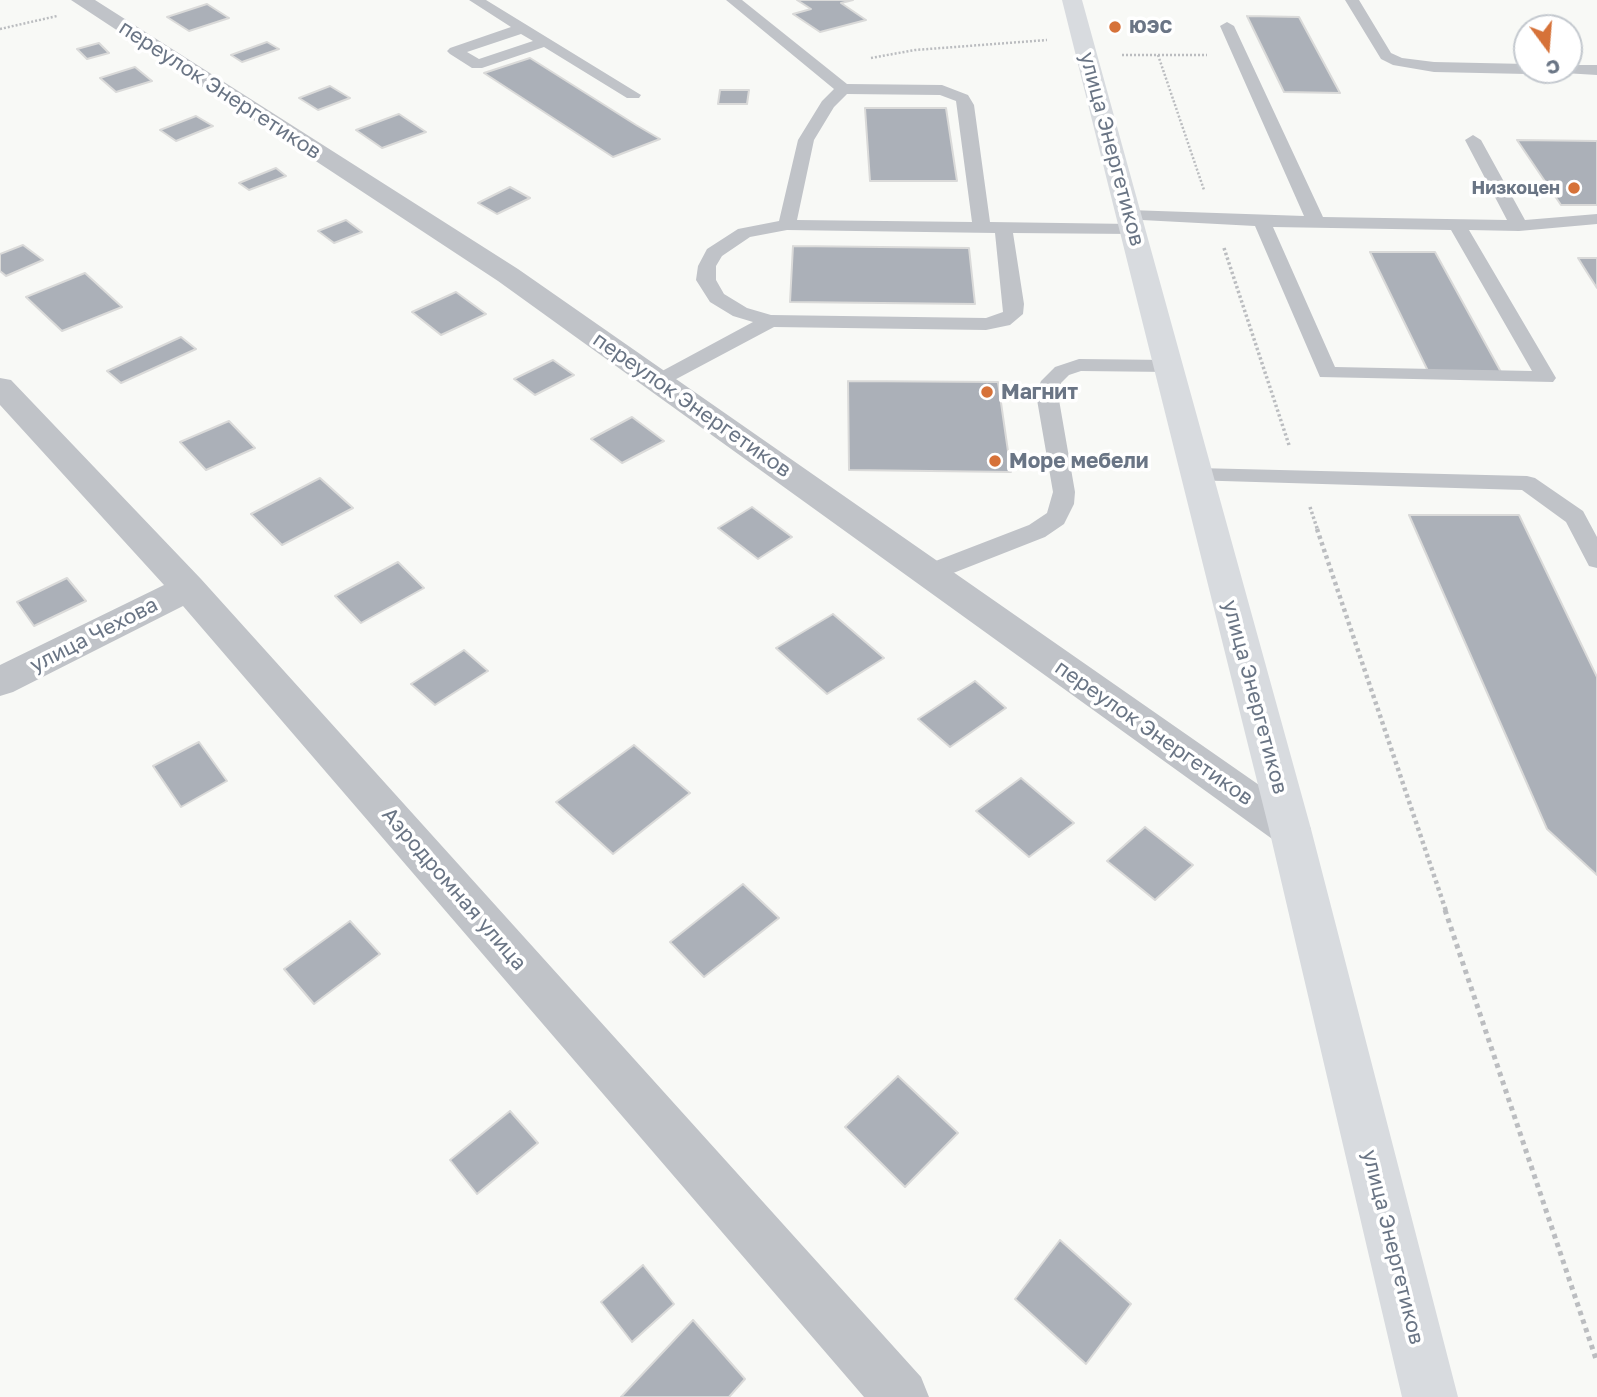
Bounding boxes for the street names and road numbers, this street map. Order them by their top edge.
street label: переулок Энергетиков [114,15,326,165]
street label: улица Энергетиков [1074,49,1150,249]
street label: переулок Энергетиков [588,327,796,483]
street label: улица Чехова [26,592,162,678]
street label: улица Энергетиков [1217,597,1293,797]
street label: переулок Энергетиков [1050,655,1258,811]
street label: Аэродромная улица [376,802,532,976]
street label: улица Энергетиков [1357,1147,1429,1347]

